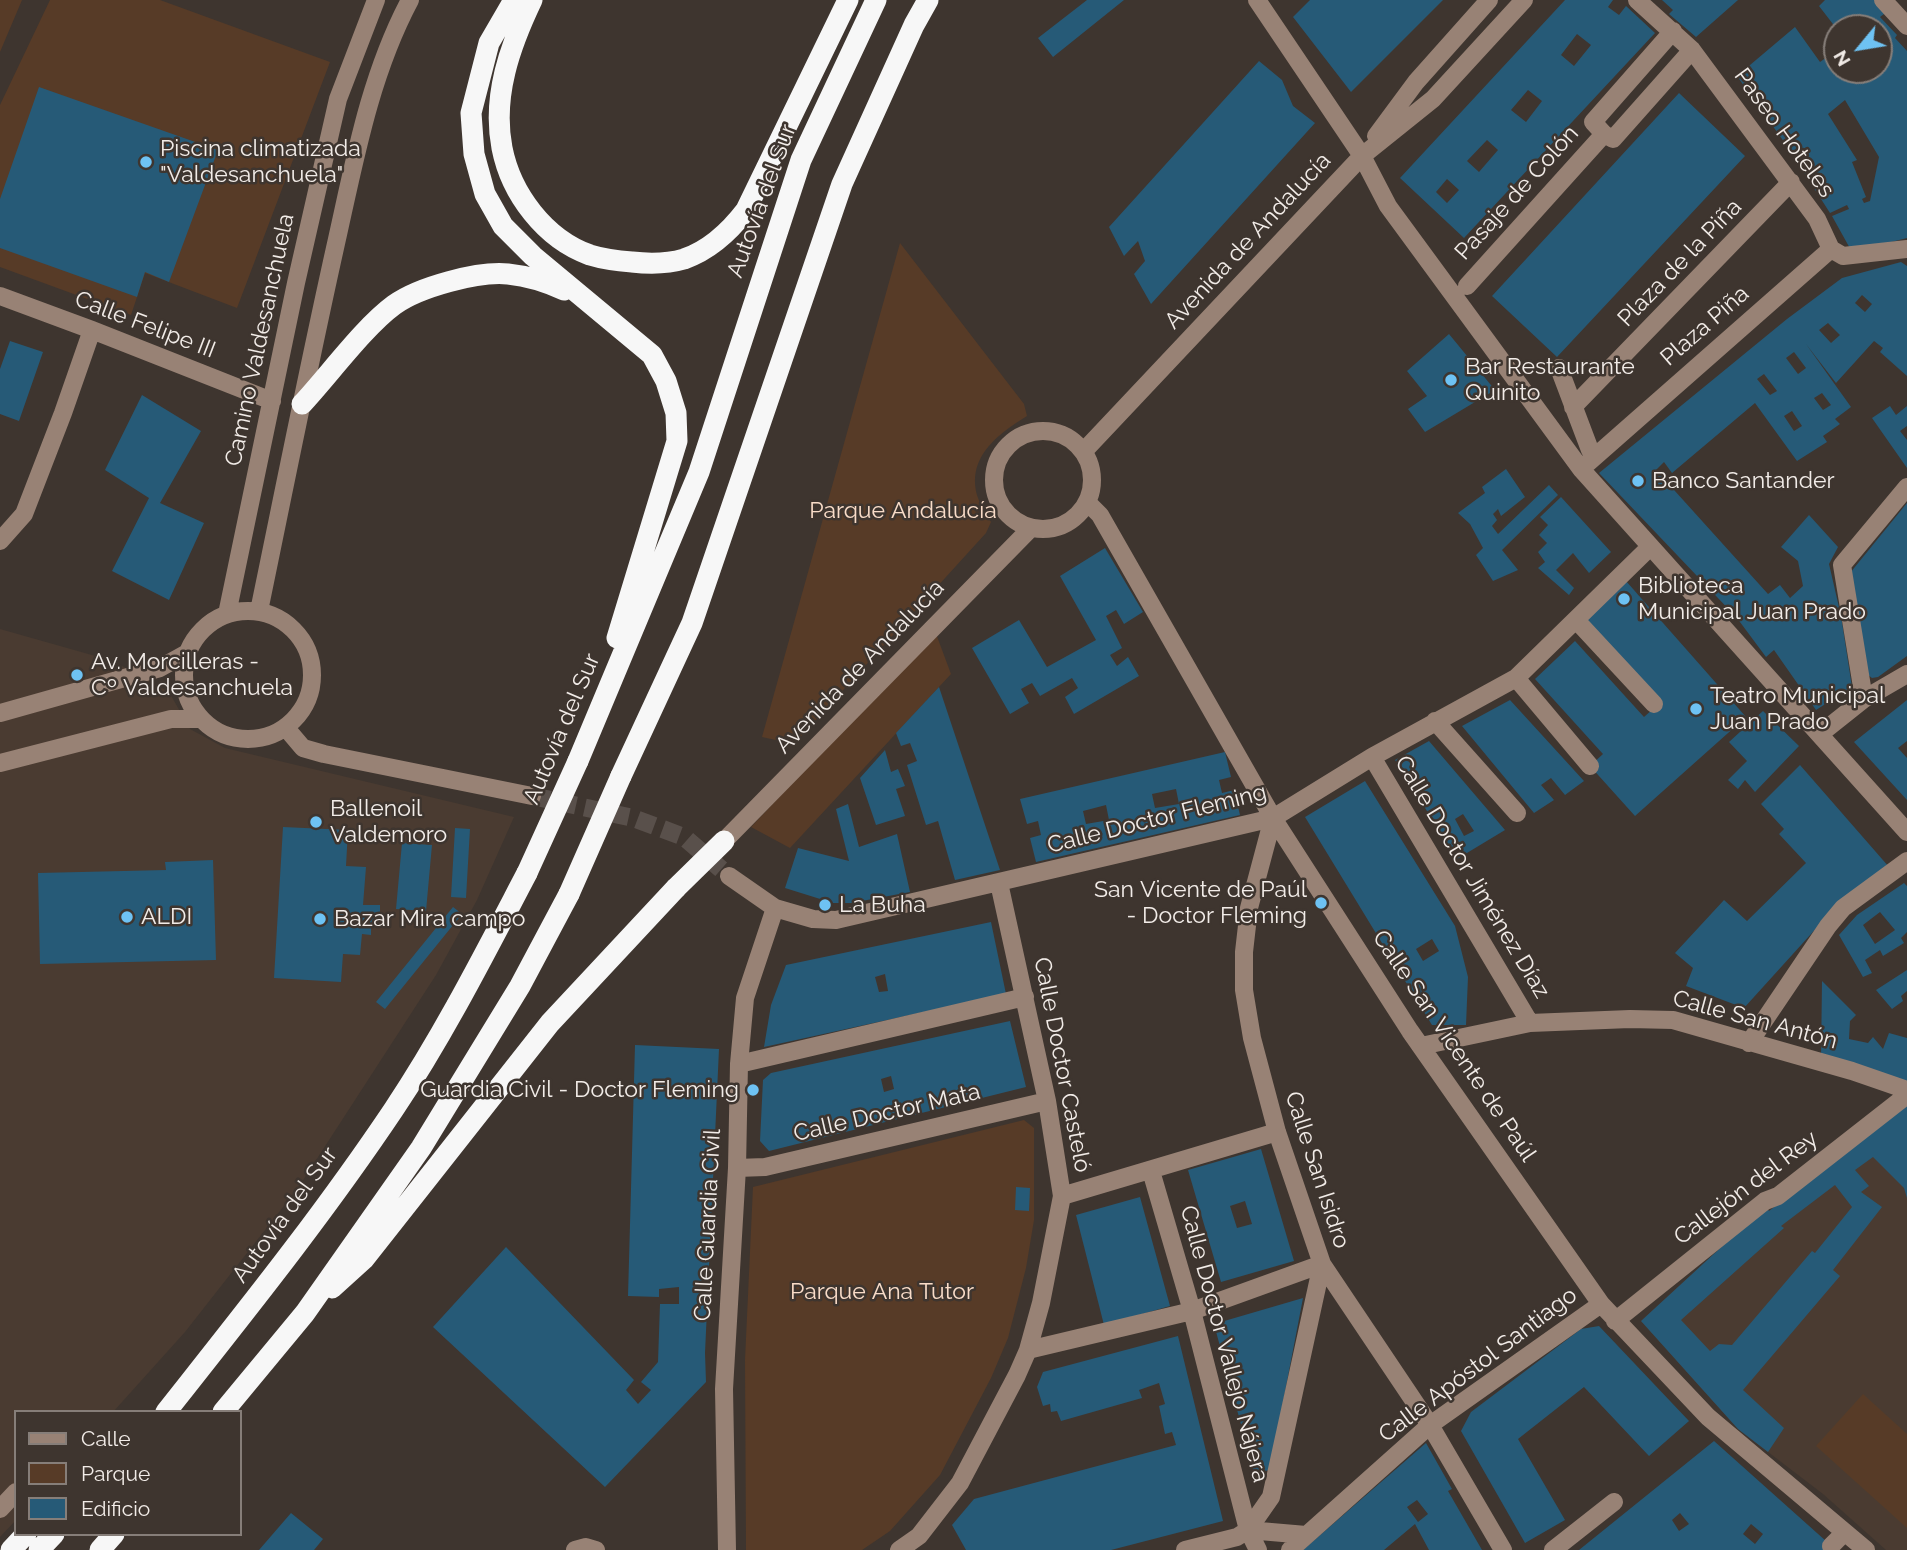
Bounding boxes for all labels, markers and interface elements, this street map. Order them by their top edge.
north arrow [1823,14,1893,84]
text: N [1828,47,1855,70]
street label: Paseo Hoteles [1728,63,1840,203]
street label: Pasaje de Colón [1449,120,1585,266]
street label: Autovía del Sur [721,121,803,281]
place label: Piscina climatizada "Valdesanchuela" [160,135,361,189]
street label: Avenida de Andalucía [1159,147,1337,335]
marker: Piscina climatizada "Valdesanchuela" [138,154,154,170]
street label: Plaza de la Piña [1612,194,1748,332]
street label: Camino Valdesanchuela [220,211,300,469]
street label: Plaza Piña [1655,280,1755,372]
street label: Calle Felipe III [71,286,219,364]
place label: Bar Restaurante Quinito [1465,353,1635,407]
marker: Bar Restaurante Quinito [1443,372,1459,388]
place label: Banco Santander [1652,467,1835,495]
marker: Banco Santander [1630,473,1646,489]
park label: Parque Andalucía [809,497,997,525]
place label: Biblioteca Municipal Juan Prado [1638,572,1866,626]
street label: Avenida de Andalucía [770,574,950,760]
marker: Biblioteca Municipal Juan Prado [1616,591,1632,607]
place label: Av. Morcilleras - Cº Valdesanchuela [91,648,293,702]
street label: Autovía del Sur [518,650,606,808]
marker: Av. Morcilleras - Cº Valdesanchuela [69,667,85,683]
place label: Teatro Municipal Juan Prado [1710,682,1885,736]
marker: Teatro Municipal Juan Prado [1688,701,1704,717]
street label: Calle Doctor Jiménez Díaz [1389,751,1555,1003]
street label: Calle Doctor Fleming [1044,778,1270,860]
place label: Ballenoil Valdemoro [330,795,447,849]
marker: Ballenoil Valdemoro [308,814,324,830]
place label: San Vicente de Paúl - Doctor Fleming [1094,876,1307,930]
place label: La Buha [839,891,926,919]
marker: San Vicente de Paúl - Doctor Fleming [1313,895,1329,911]
marker: La Buha [817,897,833,913]
place label: ALDI [141,903,192,931]
place label: Bazar Mira campo [334,905,525,933]
marker: ALDI [119,909,135,925]
marker: Bazar Mira campo [312,911,328,927]
street label: Calle San Vicente de Paúl [1366,925,1542,1167]
street label: Calle Doctor Casteló [1028,955,1096,1175]
street label: Calle San Antón [1670,985,1840,1055]
place label: Guardia Civil - Doctor Fleming [420,1076,739,1104]
street label: Calle Doctor Mata [791,1078,983,1148]
marker: Guardia Civil - Doctor Fleming [745,1082,761,1098]
street label: Calle San Isidro [1279,1088,1355,1252]
street label: Callejón del Rey [1669,1125,1823,1251]
street label: Calle Guardia Civil [689,1128,727,1322]
street label: Autovía del Sur [227,1142,343,1288]
street label: Calle Doctor Vallejo Nájera [1174,1203,1274,1485]
park label: Parque Ana Tutor [790,1278,974,1306]
street label: Calle Apóstol Santiago [1373,1281,1583,1449]
legend [14,1410,242,1536]
text: Calle [81,1426,131,1451]
text: Parque [81,1461,150,1486]
text: Edificio [81,1496,150,1521]

